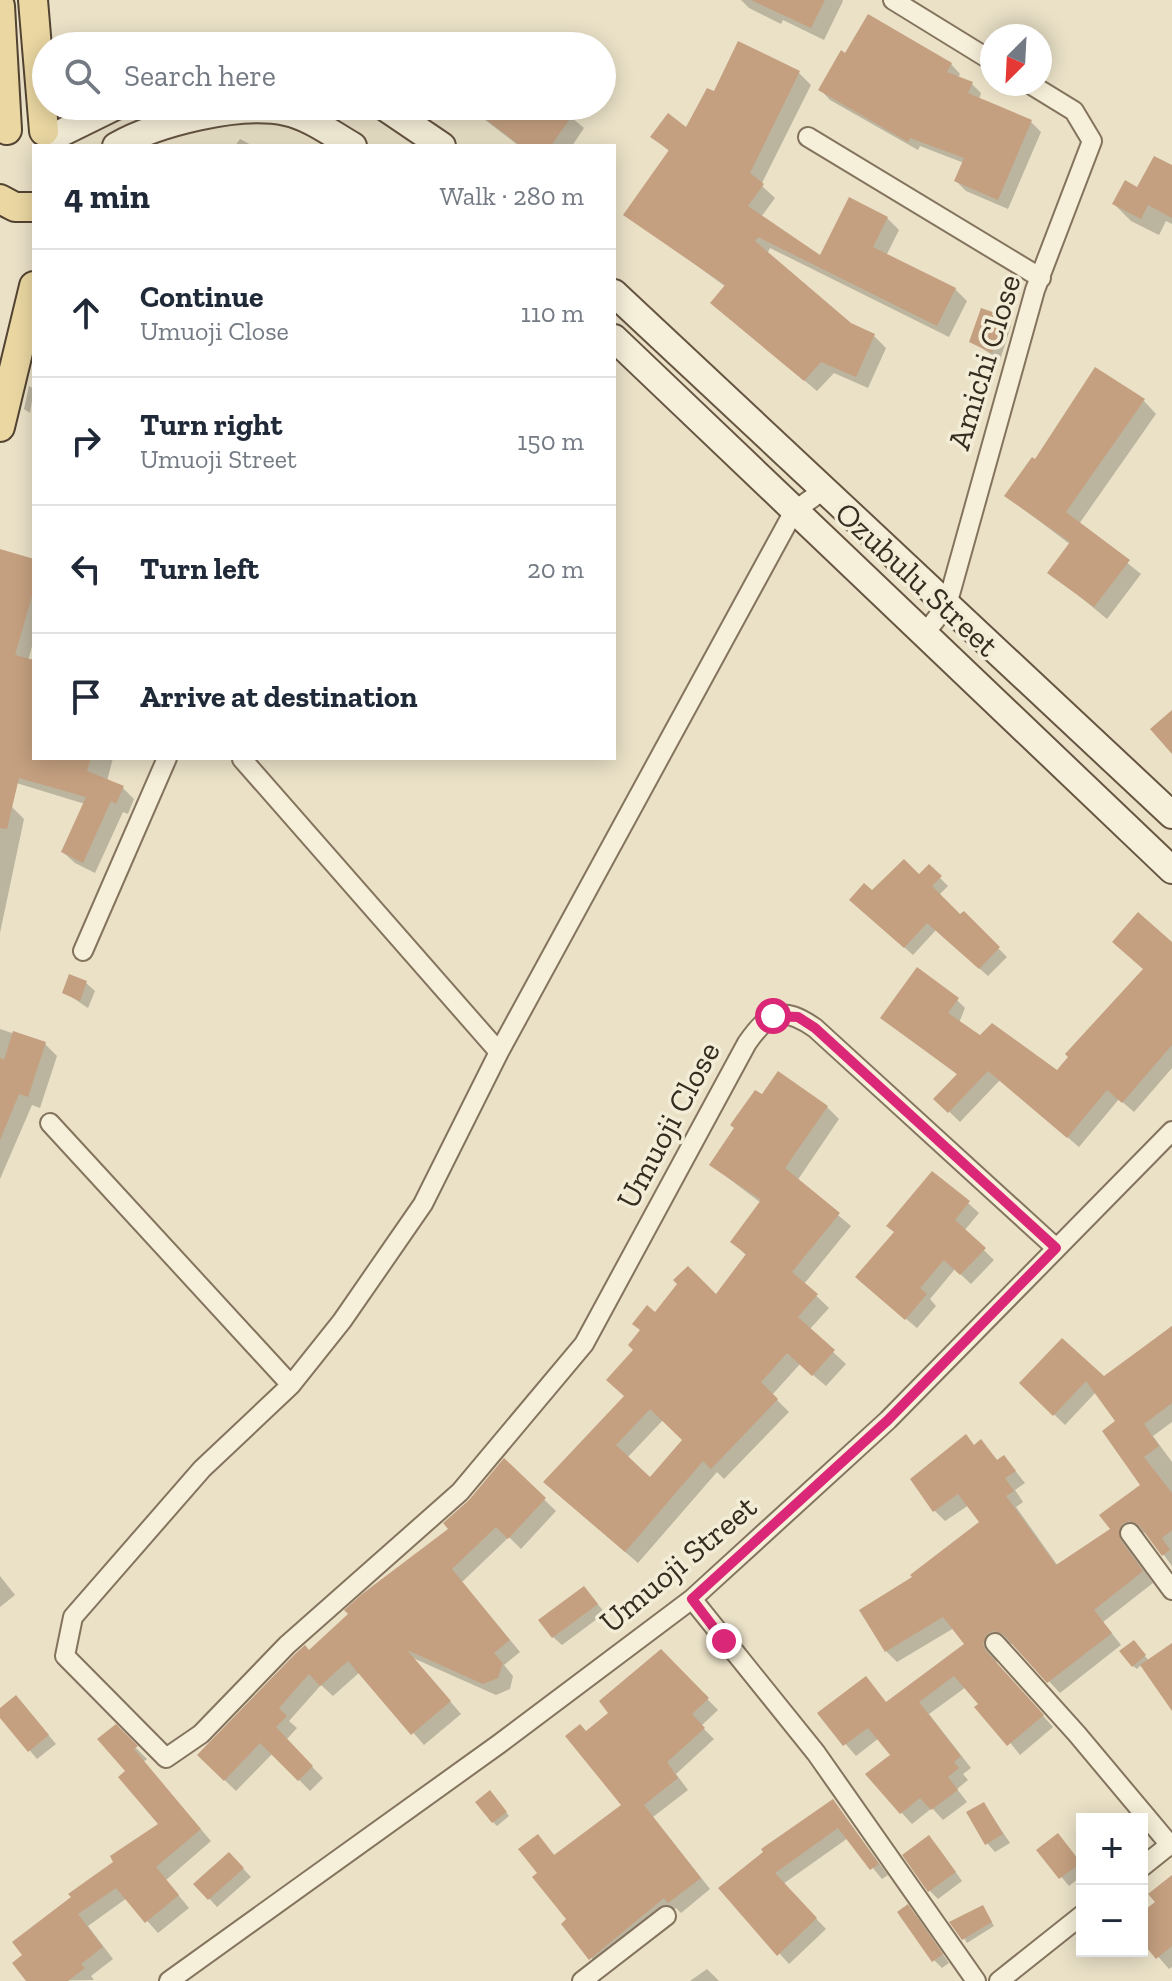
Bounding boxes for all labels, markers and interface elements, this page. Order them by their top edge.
north arrow [980,24,1052,96]
search box [32,32,616,120]
icon: search [60,54,104,98]
text: Search here [124,58,276,94]
text: 4 min [64,176,150,217]
text: Walk · 280 m [440,180,584,212]
street label: Amichi Close [939,270,1029,454]
text: Continue [140,279,264,315]
icon: ahead [64,291,108,335]
text: 110 m [521,297,584,329]
text: Umuoji Close [140,315,289,347]
text: Turn right [140,407,282,443]
icon: right [64,419,108,463]
text: 150 m [517,425,584,457]
text: Umuoji Street [140,443,297,475]
street label: Ozubulu Street [828,494,1007,664]
icon: left [64,547,108,591]
text: Turn left [140,551,259,587]
text: 20 m [527,553,584,585]
icon: arrive [64,675,108,719]
text: Arrive at destination [140,679,417,715]
route start [755,998,791,1034]
street label: Umuoji Close [608,1035,728,1215]
street label: Umuoji Street [592,1487,764,1641]
route end [706,1623,742,1659]
map controls [1076,1813,1148,1957]
button: + [1076,1813,1148,1885]
button: − [1076,1885,1148,1957]

